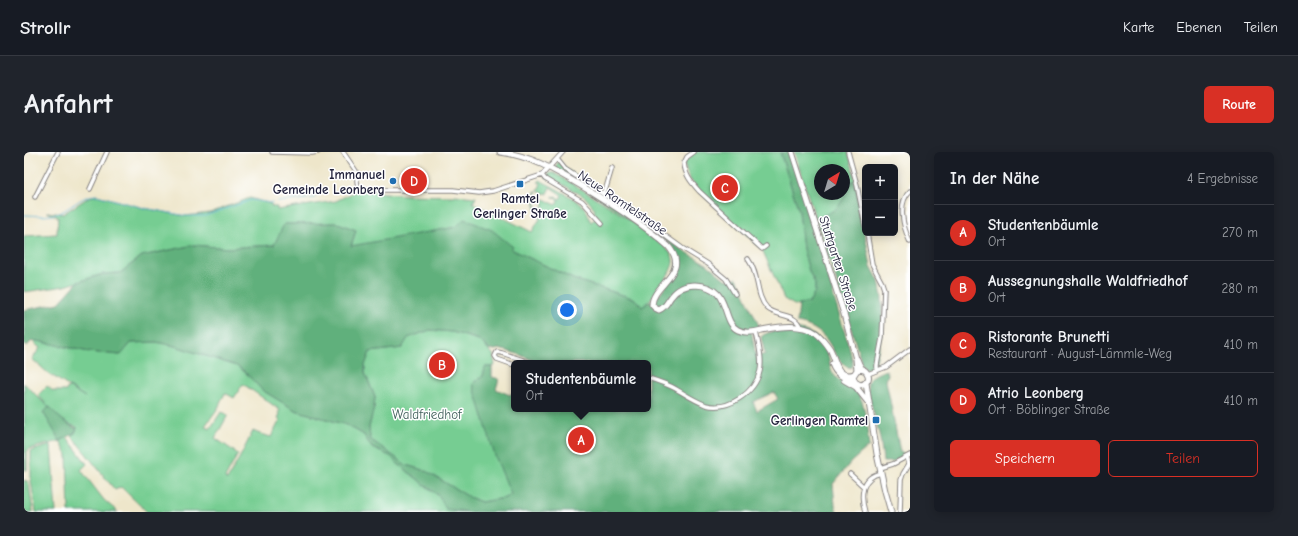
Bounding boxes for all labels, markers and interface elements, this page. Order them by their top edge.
text: Strollr [20,17,70,39]
text: Karte [1123,19,1154,36]
text: Ebenen [1176,19,1222,36]
text: Teilen [1244,19,1278,36]
button: Route [1204,86,1274,123]
text: Anfahrt [24,88,113,120]
north arrow [814,164,850,200]
map controls [862,164,898,236]
button: + [862,164,898,200]
pin: D [401,166,427,196]
place label: Immanuel Gemeinde Leonberg [273,167,385,197]
street label: Neue Ramtelstraße [575,167,671,238]
text: In der Nähe [950,169,1039,188]
text: 4 Ergebnisse [1187,171,1258,186]
pin: C [712,173,738,203]
marker: Immanuel Gemeinde Leonberg [388,176,398,186]
marker: Ramtel Gerlinger Straße [515,179,525,189]
place label: Ramtel Gerlinger Straße [473,191,567,221]
button: − [862,200,898,236]
street label: Stuttgarter Straße [816,214,861,313]
text: Studentenbäumle [988,216,1098,234]
text: A [959,225,967,240]
text: 270 m [1222,225,1258,240]
text: Ort [988,234,1005,249]
text: Aussegnungshalle Waldfriedhof [988,272,1187,290]
text: B [959,281,967,296]
text: 280 m [1221,281,1258,296]
text: Ort [988,290,1005,305]
your location [557,300,577,320]
text: Ristorante Brunetti [988,328,1110,346]
text: C [959,337,967,352]
text: 410 m [1224,337,1258,352]
text: Restaurant · August-Lämmle-Weg [988,346,1172,361]
pin: B [429,350,455,380]
popup [511,360,651,412]
text: Studentenbäumle [526,370,636,388]
text: Atrio Leonberg [988,384,1084,402]
text: Ort [526,388,543,403]
text: D [959,393,967,408]
text: 410 m [1224,393,1258,408]
text: Ort · Böblinger Straße [988,402,1110,417]
park label: Waldfriedhof [392,407,463,422]
place label: Gerlingen Ramtel [771,413,868,428]
marker: Gerlingen Ramtel [871,415,881,425]
pin: A [568,425,594,455]
button: Speichern [950,440,1100,477]
button: Teilen [1108,440,1258,477]

